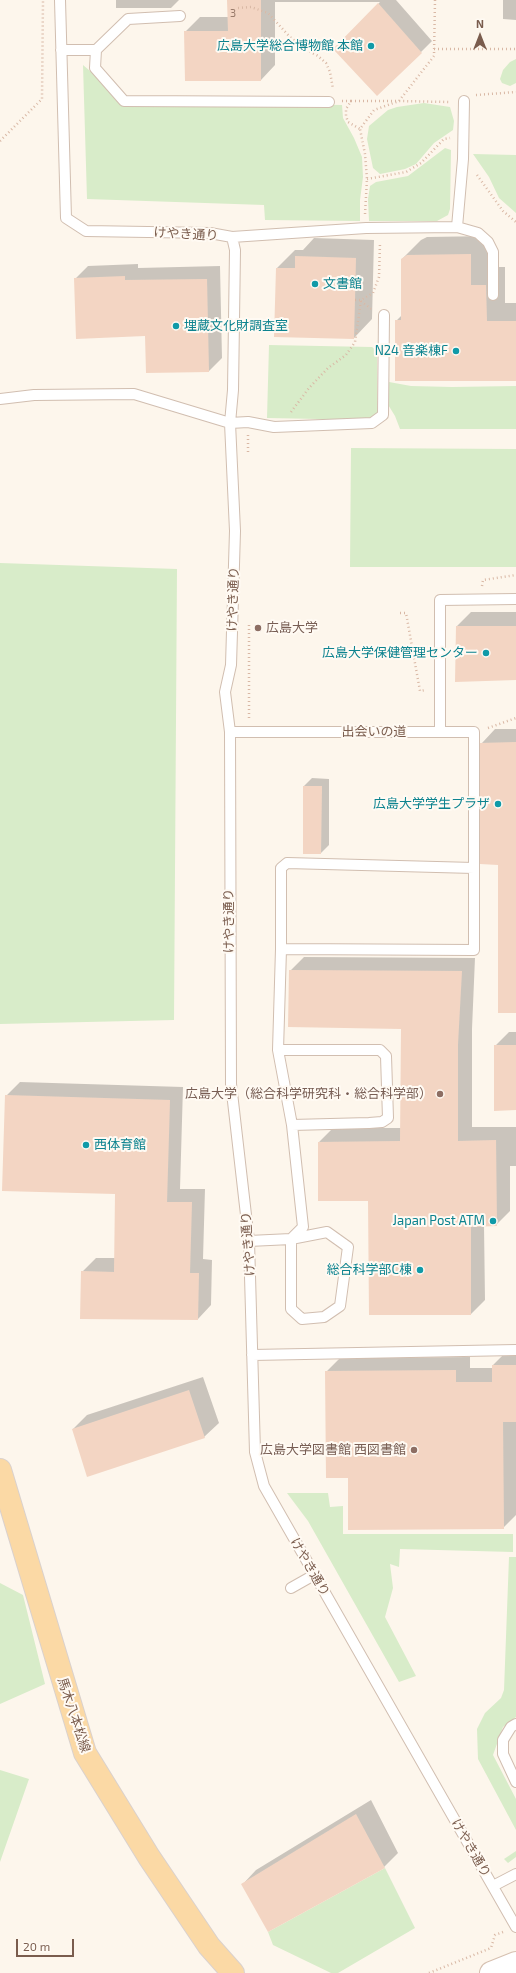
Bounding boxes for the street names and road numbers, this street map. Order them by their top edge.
street label: けやき通り [153,225,219,243]
street label: けやき通り [224,566,242,632]
street label: 出会いの道 [342,724,406,740]
street label: けやき通り [221,889,237,953]
street label: けやき通り [238,1211,258,1277]
street label: けやき通り [287,1535,333,1599]
street label: 馬木八本松線 [55,1675,93,1755]
street label: けやき通り [448,1816,494,1880]

